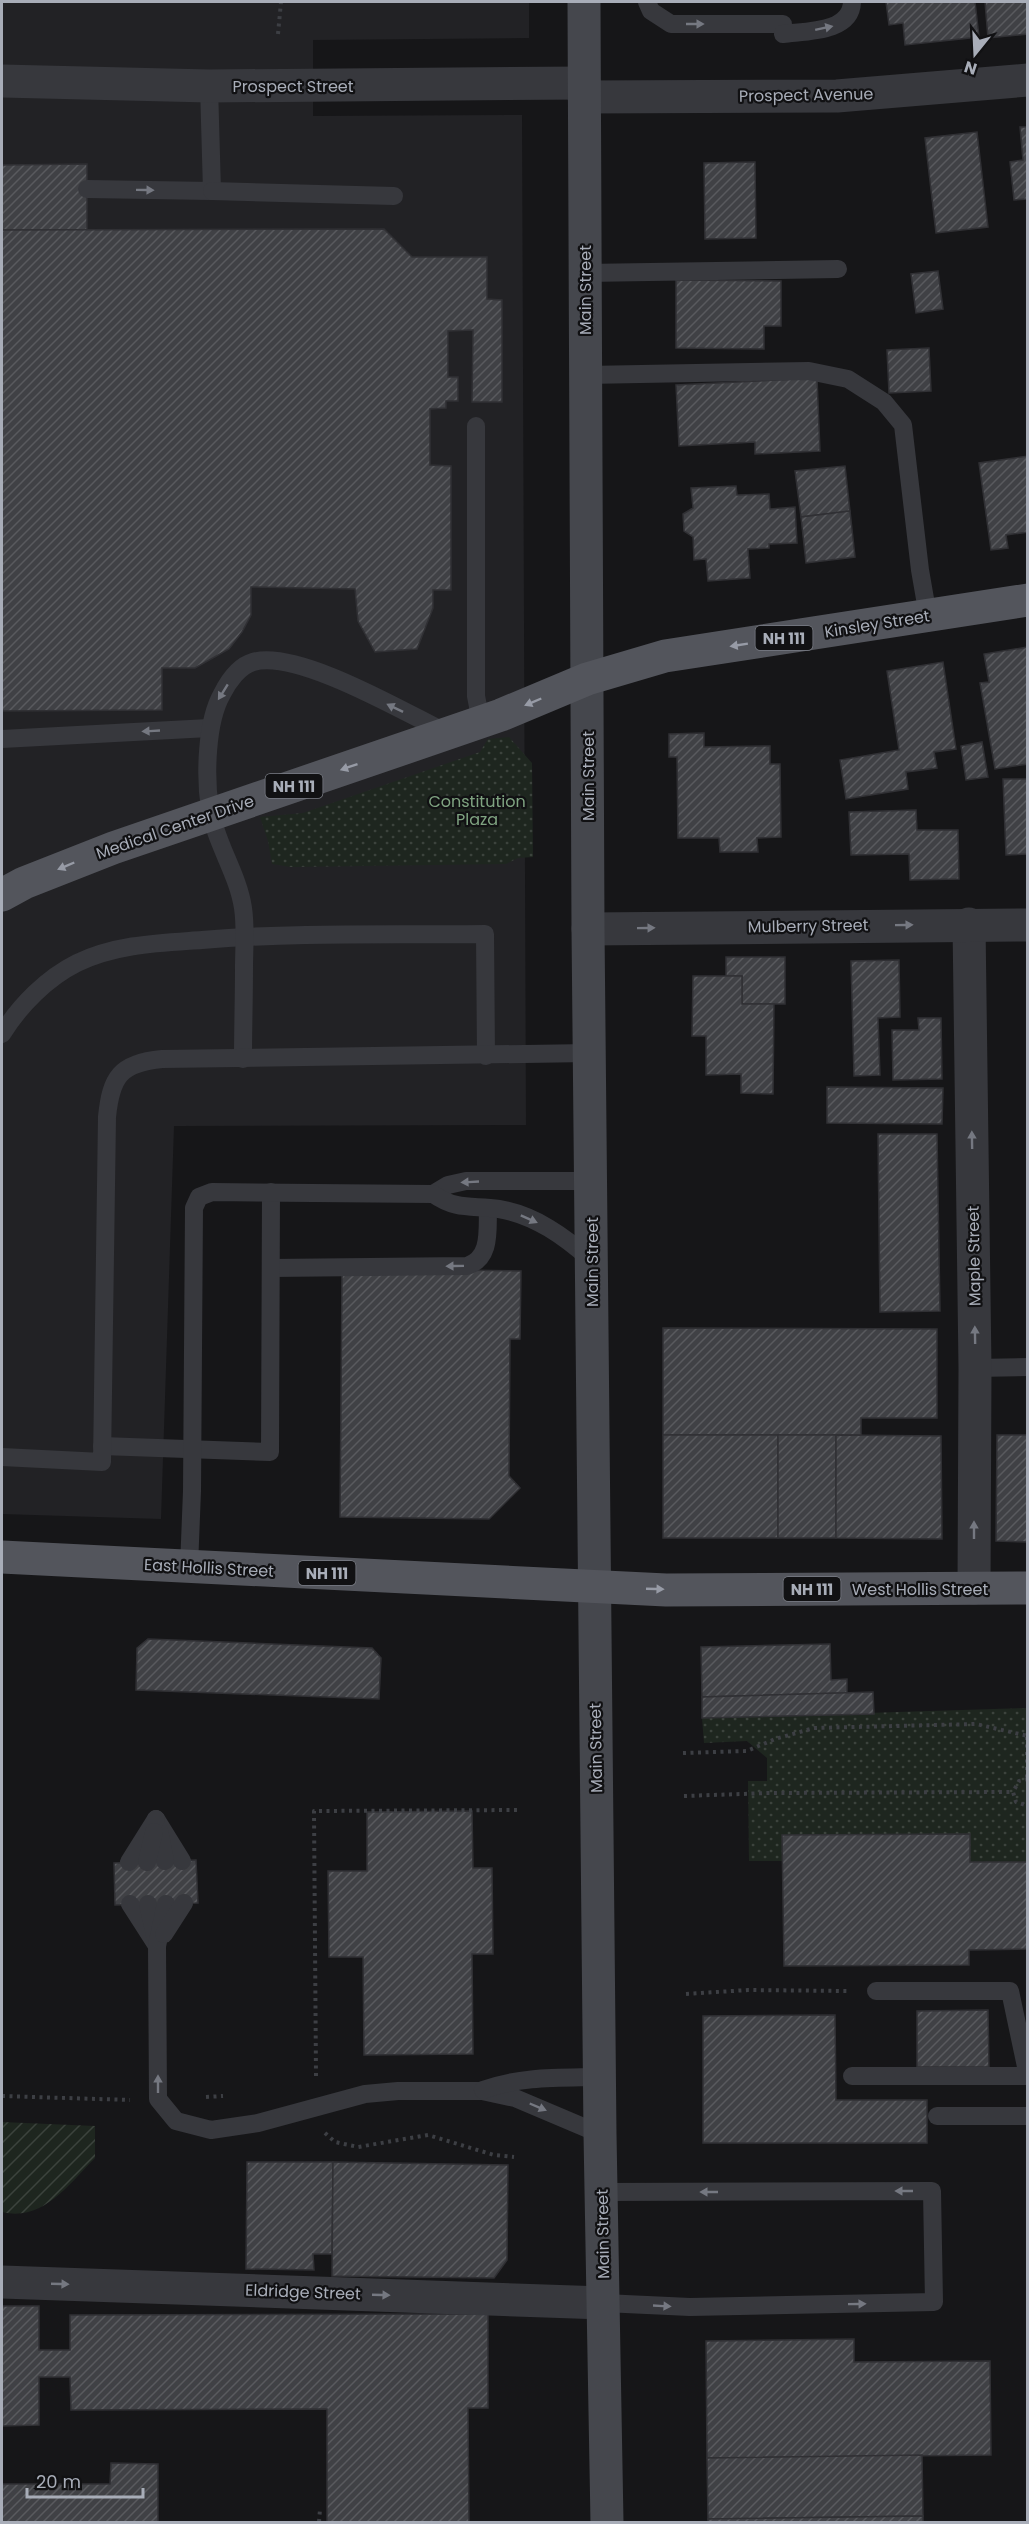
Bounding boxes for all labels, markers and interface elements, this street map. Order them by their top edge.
one-way arrow [686,19,705,29]
one-way arrow [815,23,834,32]
north arrow [945,24,1005,84]
text: N [961,55,980,81]
street label: Prospect Street [232,75,354,98]
street label: Prospect Avenue [739,82,873,108]
one-way arrow [136,185,155,195]
street label: Main Street [574,245,597,335]
street label: Kinsley Street [823,604,931,644]
road number: NH 111 [756,626,812,650]
one-way arrow [730,640,749,649]
one-way arrow [218,684,229,700]
one-way arrow [524,697,542,707]
one-way arrow [386,703,403,712]
one-way arrow [141,727,160,736]
street label: Main Street [577,731,600,821]
one-way arrow [340,763,358,773]
road number: NH 111 [266,774,322,798]
street label: Medical Center Drive [93,789,257,865]
park label: Constitution Plaza [428,790,526,831]
one-way arrow [57,861,75,871]
street label: Mulberry Street [747,913,869,939]
one-way arrow [895,920,914,930]
one-way arrow [637,923,656,933]
one-way arrow [967,1130,977,1149]
one-way arrow [460,1177,479,1186]
street label: Maple Street [962,1205,986,1306]
one-way arrow [520,1214,537,1223]
street label: Main Street [581,1217,604,1307]
one-way arrow [446,1261,465,1271]
one-way arrow [970,1325,980,1344]
one-way arrow [969,1520,979,1539]
street label: East Hollis Street [143,1553,275,1583]
road number: NH 111 [298,1561,356,1585]
road number: NH 111 [784,1577,840,1601]
street label: West Hollis Street [852,1578,988,1601]
one-way arrow [645,1585,664,1594]
street label: Main Street [584,1703,608,1793]
one-way arrow [153,2075,163,2094]
one-way arrow [529,2102,547,2112]
one-way arrow [895,2186,914,2196]
one-way arrow [700,2187,719,2197]
street label: Main Street [591,2189,615,2279]
street label: Eldridge Street [245,2278,361,2306]
one-way arrow [50,2279,69,2288]
one-way arrow [371,2290,390,2300]
one-way arrow [848,2299,867,2309]
one-way arrow [653,2302,672,2311]
scale bar [27,2461,142,2499]
text: 20 m [36,2469,81,2494]

